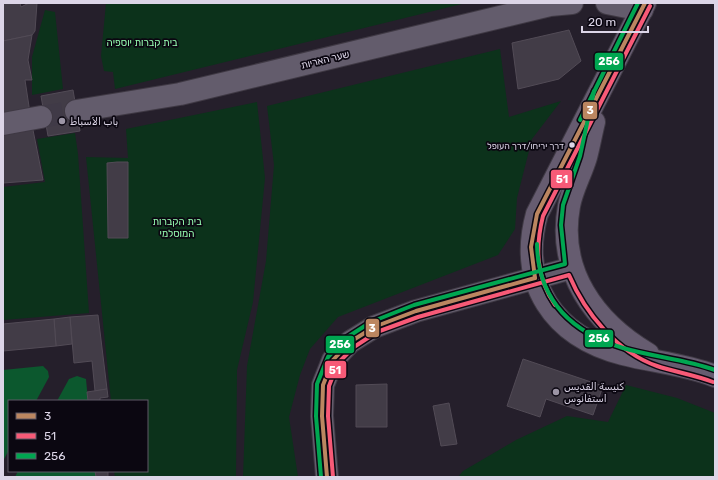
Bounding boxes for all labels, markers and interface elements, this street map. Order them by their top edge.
scale bar [582,8,648,34]
text: 20 m [588,15,616,29]
park label: בית קברות יוספיה [107,37,178,49]
street label: שער האריות [300,48,351,72]
line badge: 256 [594,52,624,71]
text: 256 [598,55,620,68]
line badge: 3 [582,101,598,120]
text: 3 [586,104,594,117]
marker: باب الأسباط [57,116,67,126]
place label: باب الأسباط [70,116,118,128]
marker: דרך יריחו/דרך העופל [567,140,577,150]
place label: דרך יריחו/דרך העופל [487,141,564,151]
line badge: 51 [550,169,573,189]
text: 51 [556,173,568,186]
park label: בית הקברות המוסלמי [152,216,202,240]
line badge: 3 [365,318,380,338]
text: 3 [368,322,376,335]
line badge: 256 [584,329,614,348]
text: 256 [588,332,610,345]
line badge: 256 [325,335,355,354]
text: 256 [329,338,351,351]
line badge: 51 [324,360,347,379]
text: 51 [329,364,341,377]
place label: كنيسة القديس استفانوس [564,381,624,405]
marker: كنيسة القديس استفانوس [551,387,561,397]
legend [8,400,148,472]
text: 3 [44,409,51,423]
text: 51 [44,429,56,443]
text: 256 [44,449,65,463]

